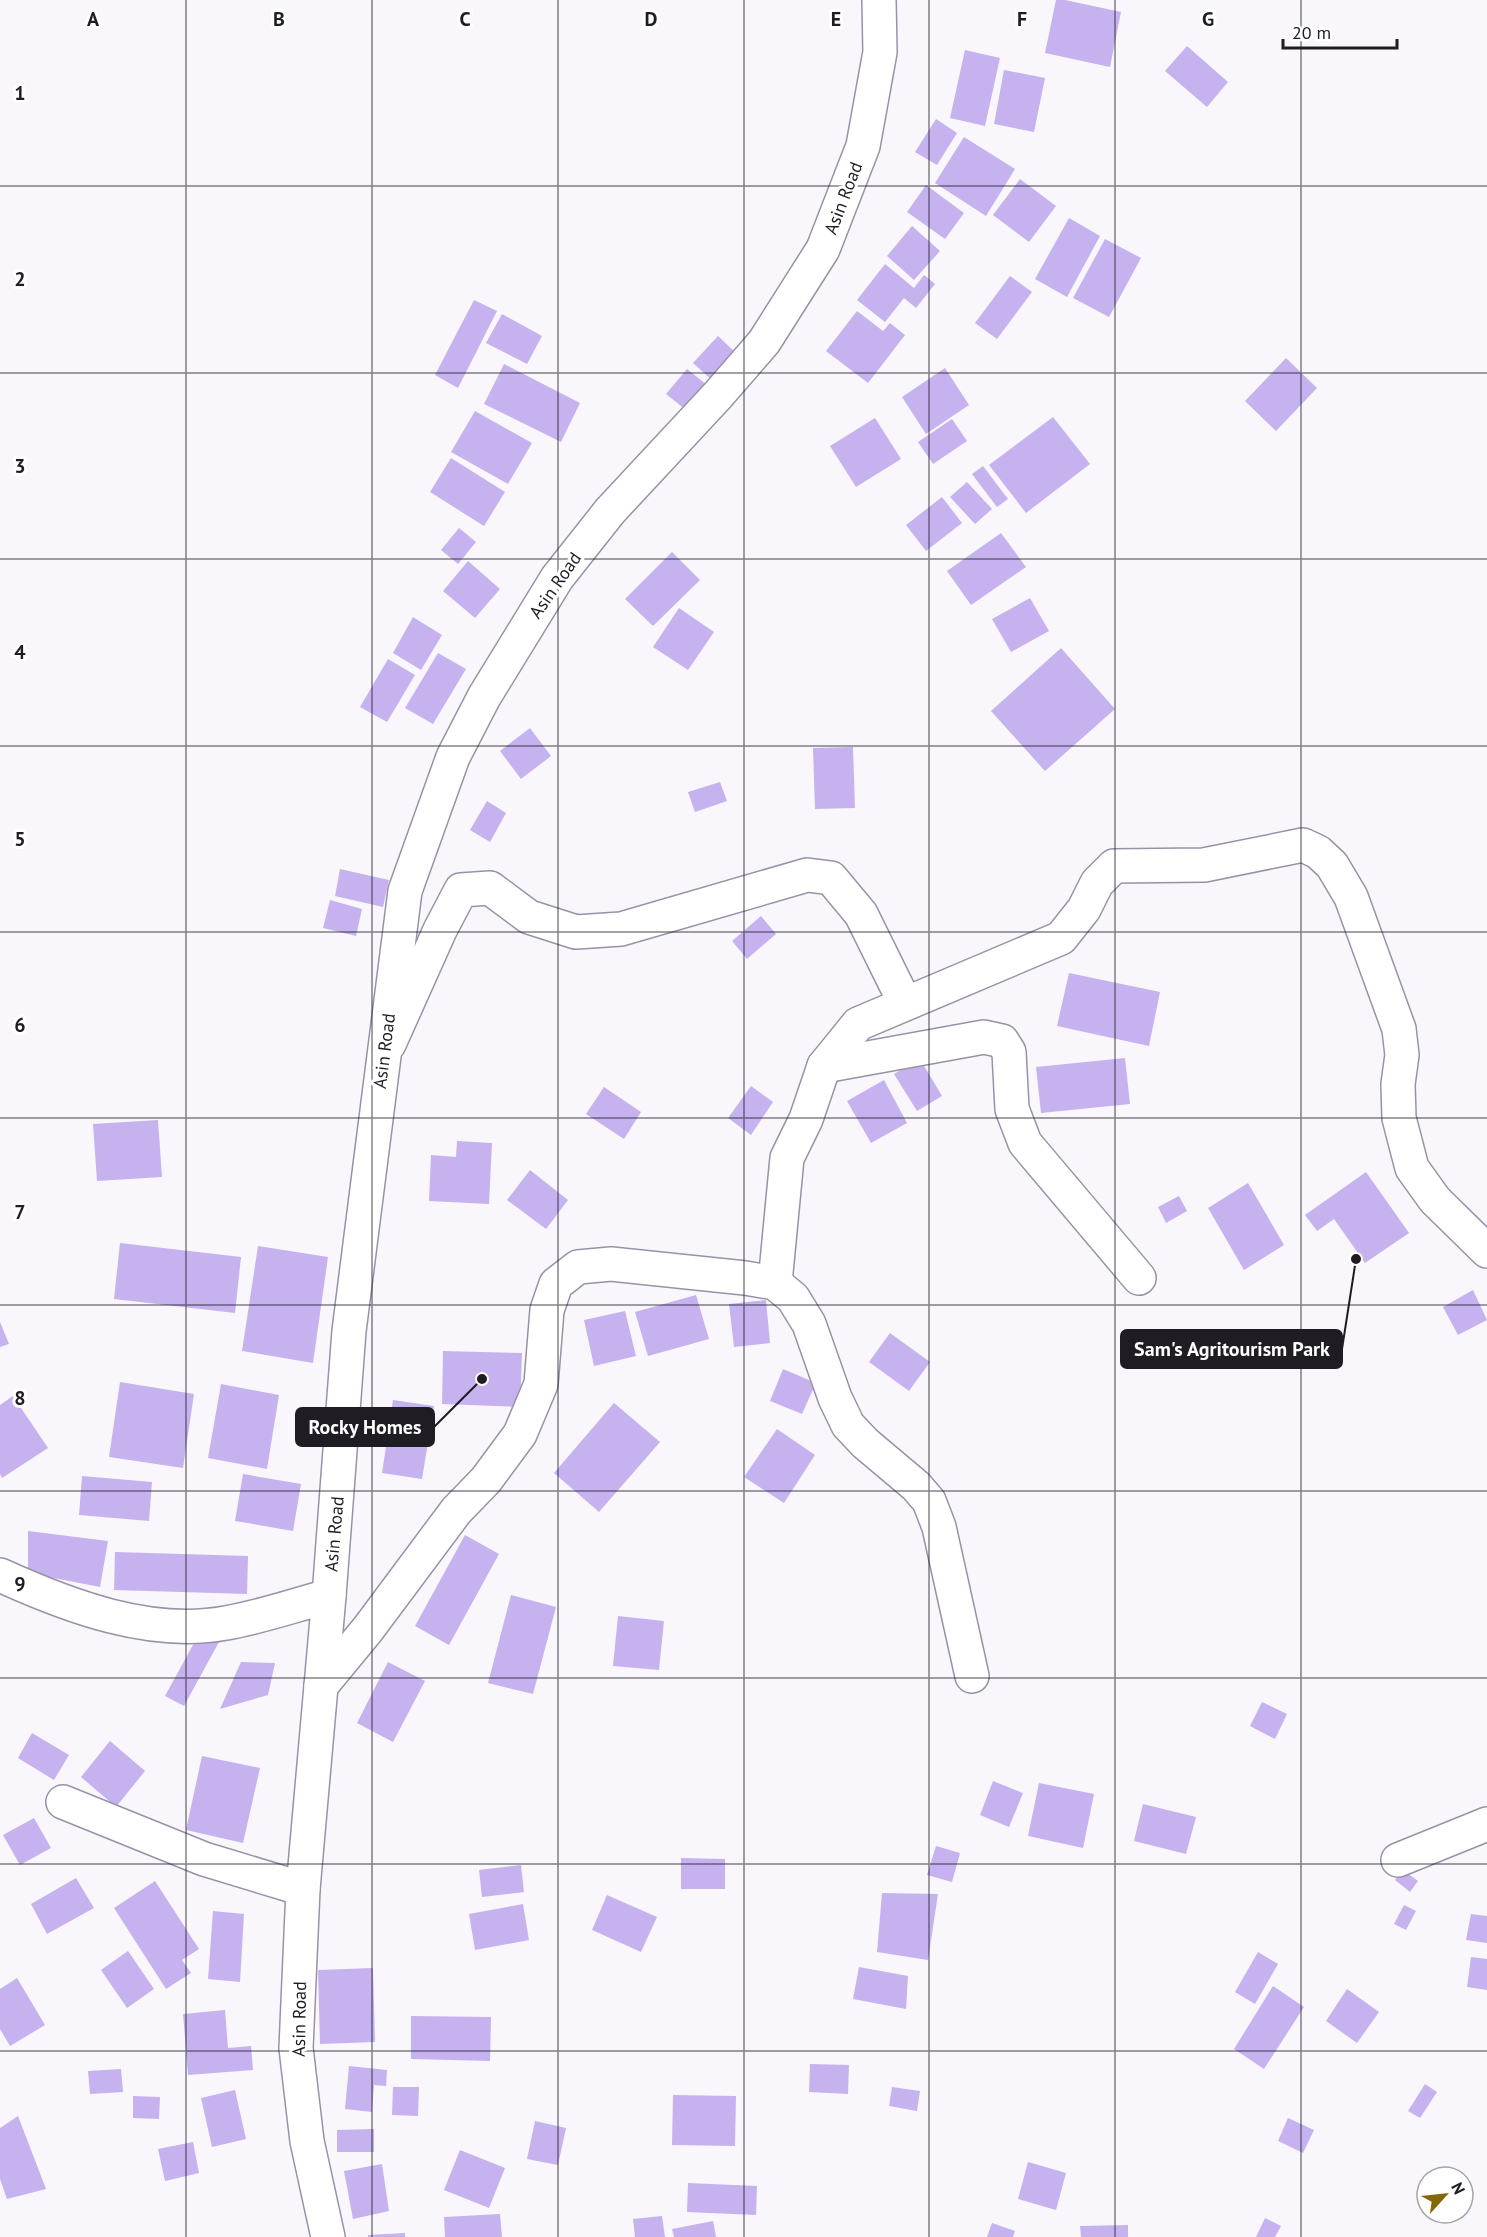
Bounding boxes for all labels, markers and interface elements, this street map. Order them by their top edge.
text: A [87,6,100,32]
text: B [273,6,285,32]
text: C [459,6,471,32]
text: D [645,6,658,32]
text: E [831,6,841,32]
text: F [1017,6,1027,32]
text: G [1202,6,1214,32]
scale bar [1283,12,1397,50]
text: 20 m [1292,21,1331,44]
text: 1 [14,80,26,106]
street label: Asin Road [819,159,867,237]
text: 2 [14,266,26,292]
text: 3 [14,453,26,479]
street label: Asin Road [524,547,586,623]
text: 4 [14,639,26,665]
text: 5 [14,826,26,852]
text: 6 [14,1012,26,1038]
street label: Asin Road [368,1012,400,1090]
text: 7 [14,1199,26,1225]
callout: Sam's Agritourism Park [1121,1330,1342,1368]
text: Sam's Agritourism Park [1134,1336,1330,1362]
text: 8 [14,1385,26,1411]
callout: Rocky Homes [296,1408,434,1446]
text: Rocky Homes [309,1414,421,1440]
street label: Asin Road [319,1495,349,1573]
text: 9 [14,1571,26,1597]
street label: Asin Road [287,1981,311,2057]
north arrow [1415,2165,1475,2225]
text: N [1447,2179,1470,2197]

